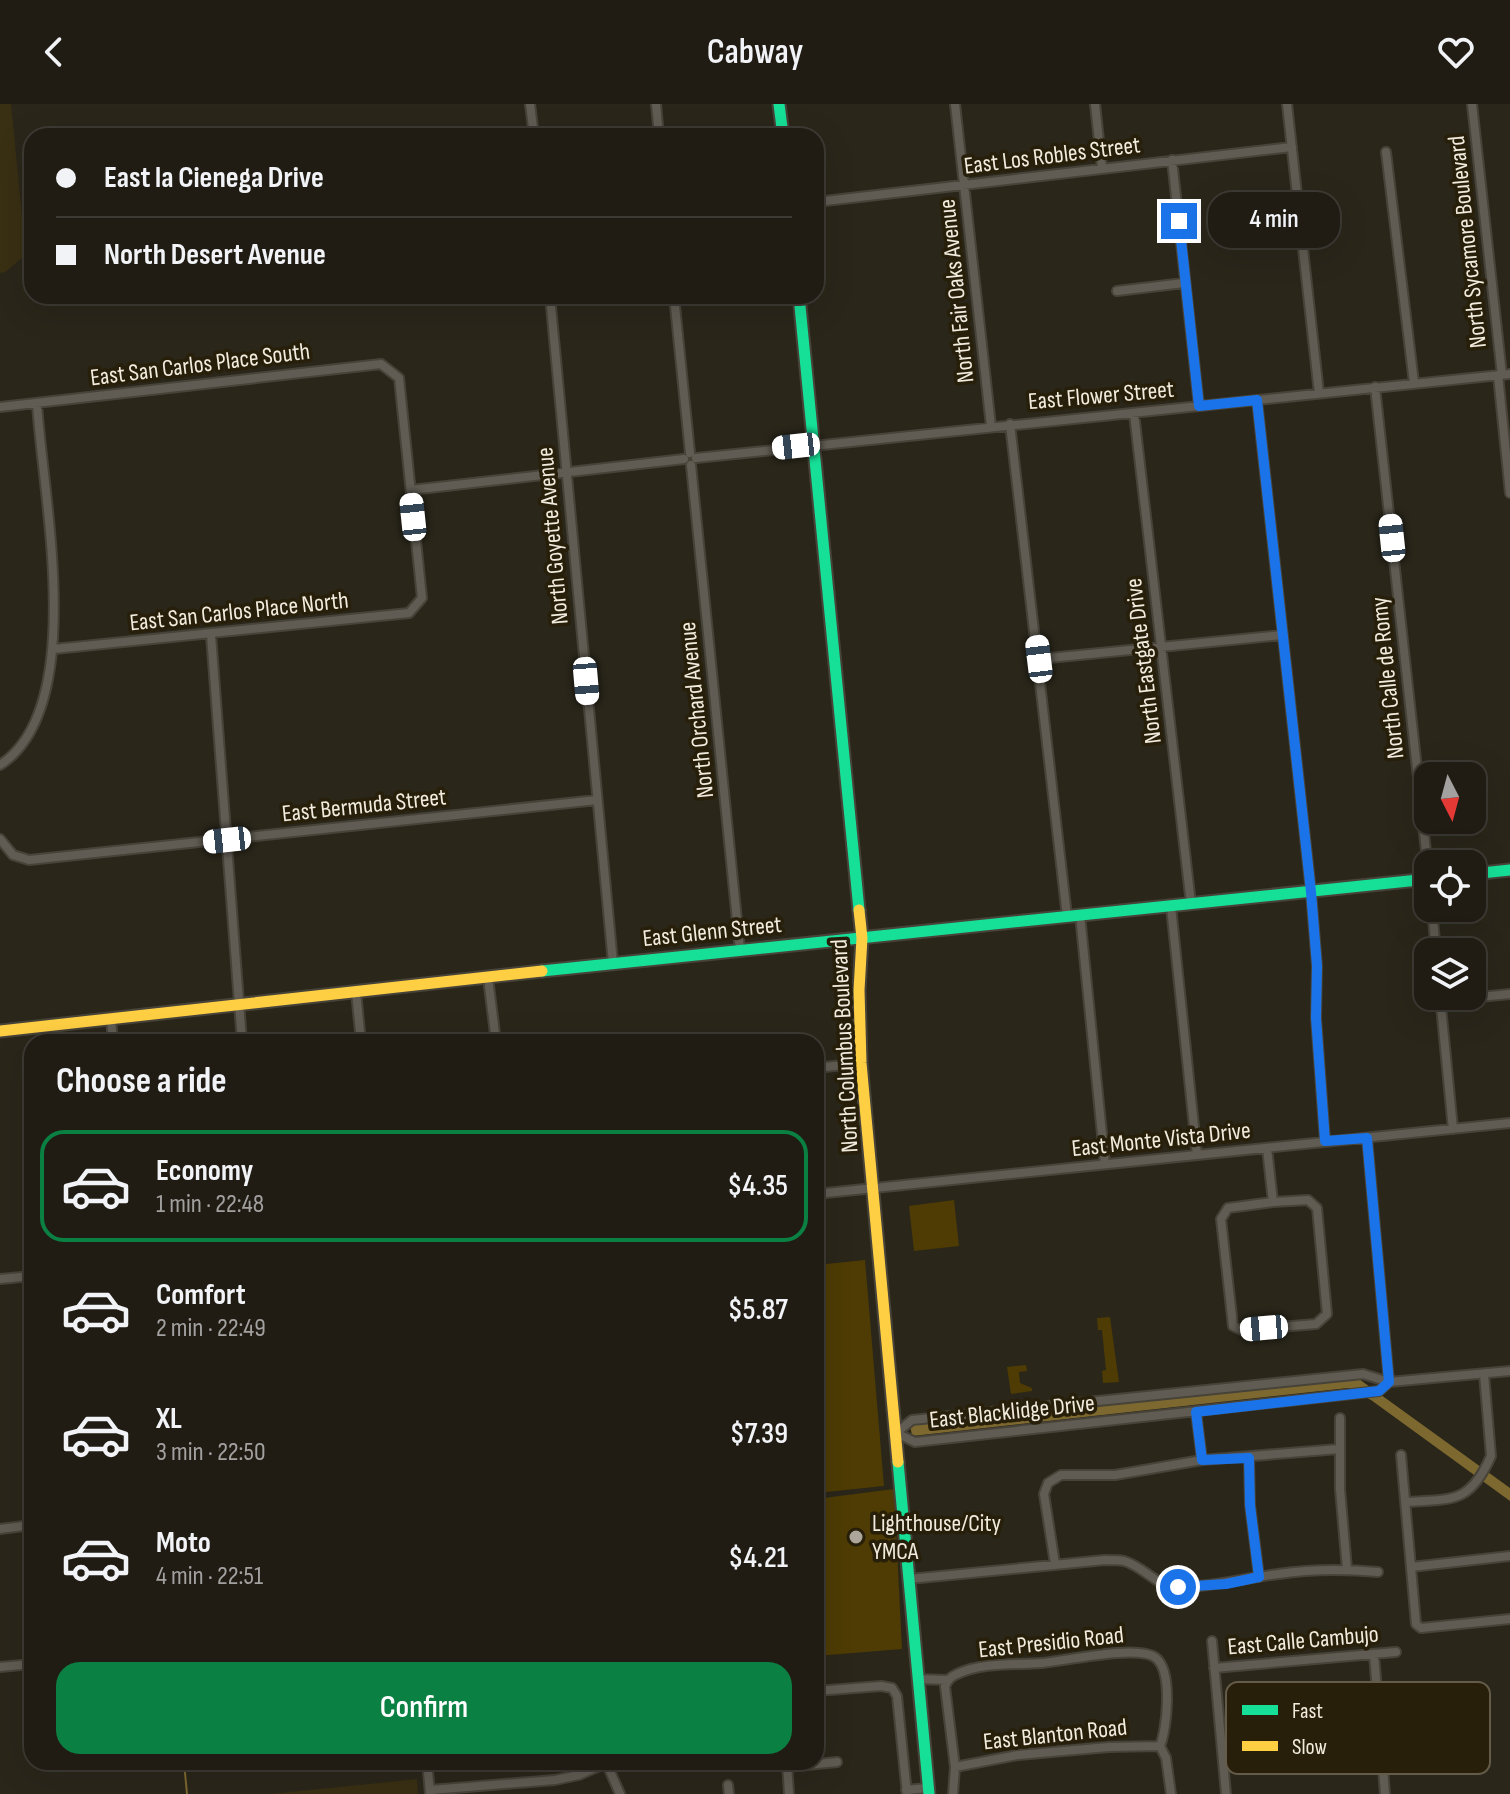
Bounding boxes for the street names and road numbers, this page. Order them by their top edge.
street label: East Los Robles Street [962,130,1142,181]
street label: North Sycamore Boulevard [1442,134,1493,349]
street label: North Fair Oaks Avenue [932,198,981,384]
street label: East San Carlos Place South [89,337,312,392]
street label: East Flower Street [1027,375,1175,416]
street label: North Goyette Avenue [530,446,575,626]
street label: North Eastgate Drive [1119,577,1168,745]
street label: East San Carlos Place North [128,586,350,637]
street label: North Calle de Romy [1365,596,1410,760]
street label: North Orchard Avenue [673,620,720,800]
street label: East Bermuda Street [281,782,448,829]
street label: East Glenn Street [641,910,783,953]
street label: North Columbus Boulevard [824,938,865,1153]
street label: East Monte Vista Drive [1070,1116,1252,1163]
street label: East Blacklidge Drive [928,1388,1096,1435]
street label: East Calle Cambujo [1226,1619,1380,1662]
street label: East Presidio Road [977,1620,1125,1665]
street label: East Blanton Road [982,1713,1128,1756]

